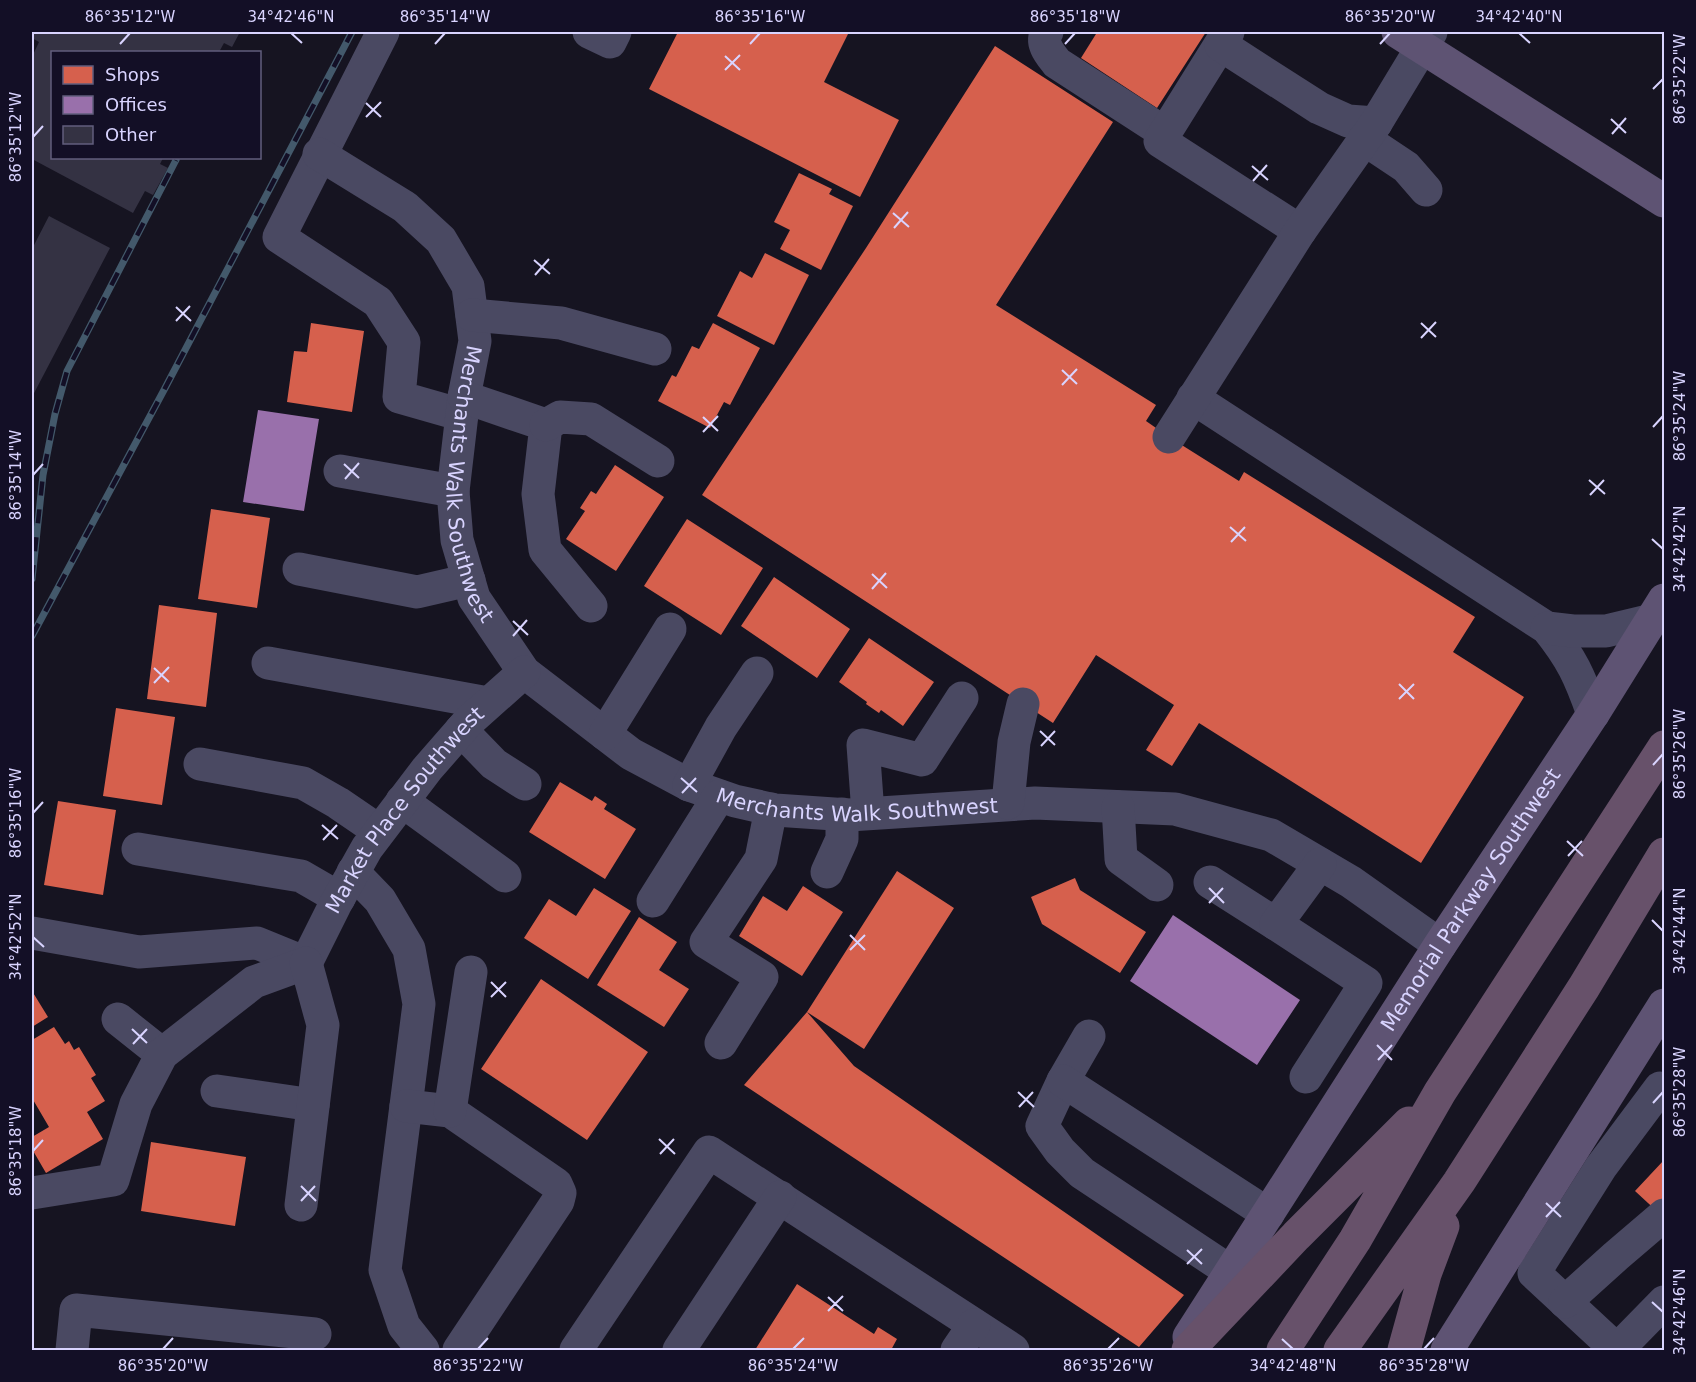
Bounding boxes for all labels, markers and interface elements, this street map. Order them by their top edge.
text: 86°35'12"W [85,8,175,26]
text: 34°42'46"N [247,8,335,26]
text: 86°35'14"W [400,8,490,26]
text: 86°35'16"W [715,8,805,26]
text: 86°35'18"W [1030,8,1120,26]
text: 86°35'20"W [1345,8,1435,26]
text: 34°42'40"N [1475,8,1563,26]
text: 86°35'22"W [1671,34,1689,124]
legend [51,51,261,159]
text: Shops [105,64,160,85]
text: 86°35'12"W [7,92,25,182]
text: Offices [105,94,167,115]
text: Other [105,124,157,145]
street label: Merchants Walk Southwest [441,343,499,627]
text: 86°35'24"W [1671,371,1689,461]
text: 86°35'14"W [7,430,25,520]
text: 34°42'42"N [1671,505,1689,593]
street label: Market Place Southwest [321,702,489,918]
text: 86°35'26"W [1671,709,1689,799]
street label: Memorial Parkway Southwest [1376,764,1565,1036]
text: 86°35'16"W [7,768,25,858]
street label: Merchants Walk Southwest [713,783,999,827]
text: 34°42'44"N [1671,887,1689,975]
text: 34°42'52"N [7,893,25,981]
text: 86°35'28"W [1671,1047,1689,1137]
text: 86°35'18"W [7,1106,25,1196]
text: 34°42'46"N [1671,1268,1689,1356]
text: 86°35'20"W [118,1357,208,1375]
text: 86°35'22"W [433,1357,523,1375]
text: 86°35'24"W [748,1357,838,1375]
text: 86°35'26"W [1063,1357,1153,1375]
text: 34°42'48"N [1249,1357,1337,1375]
text: 86°35'28"W [1379,1357,1469,1375]

